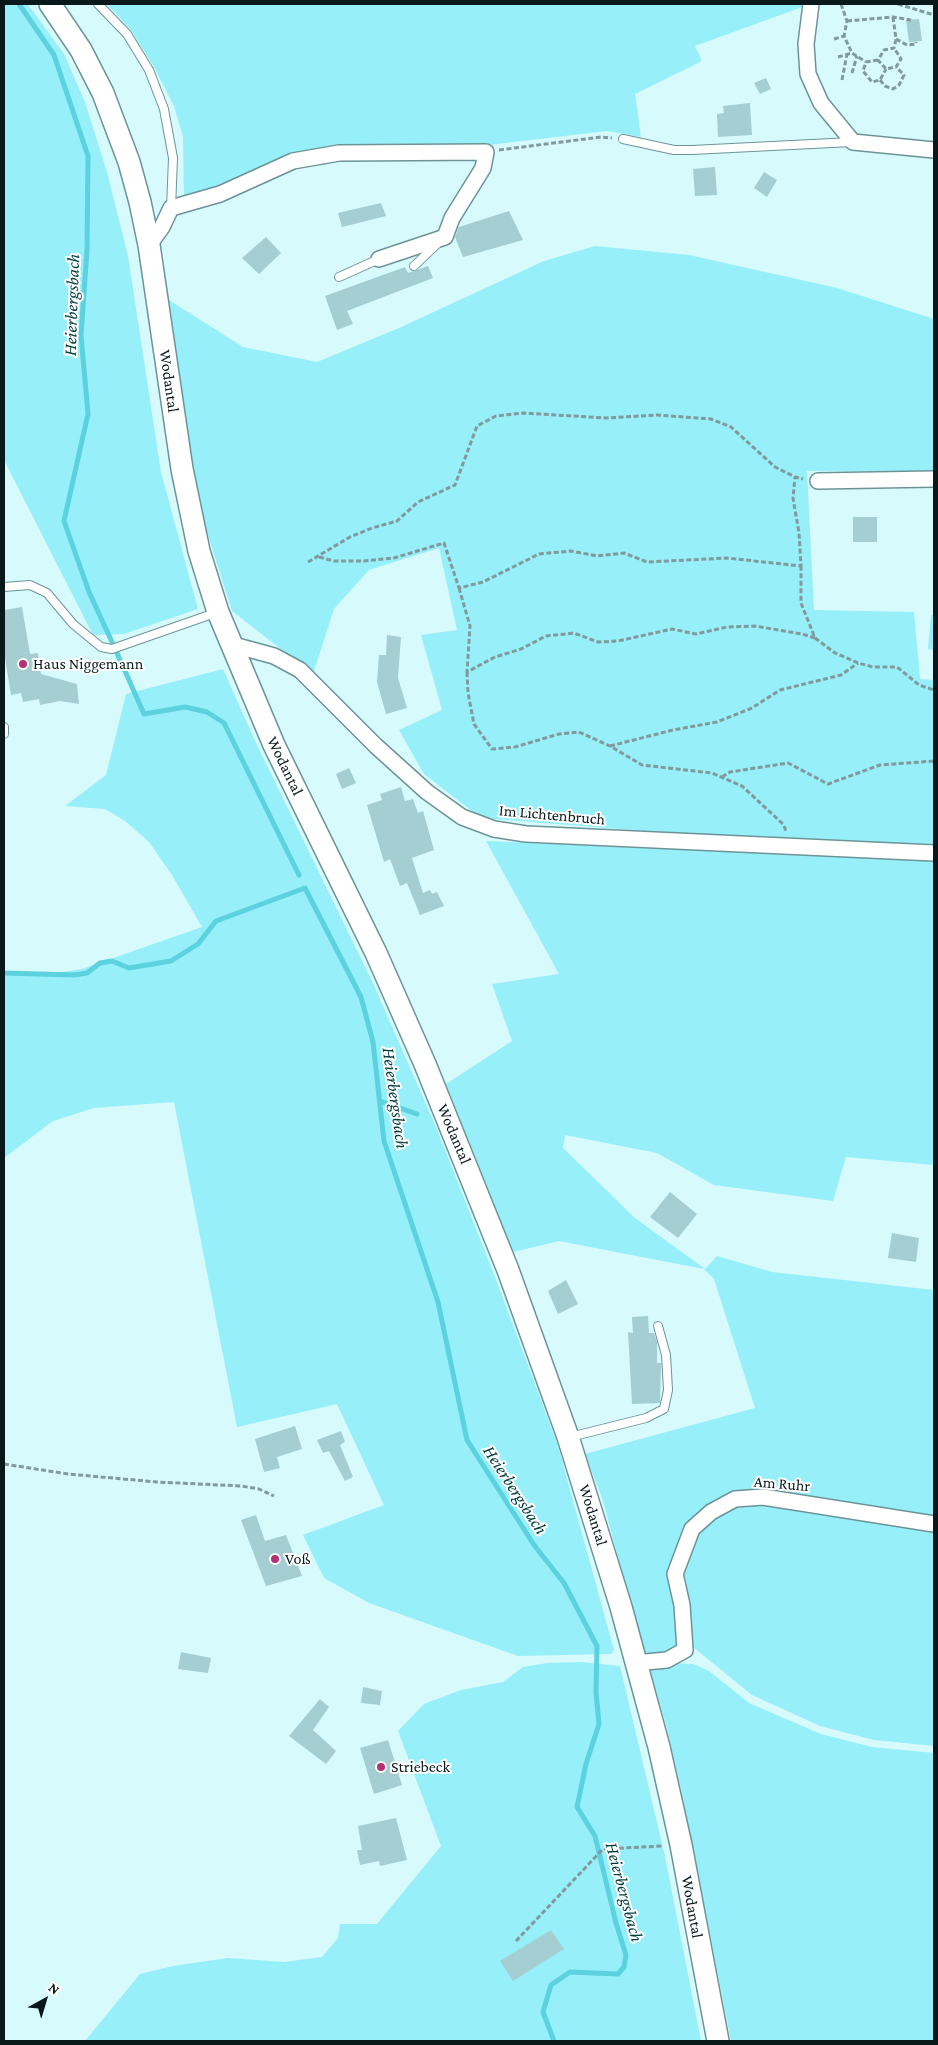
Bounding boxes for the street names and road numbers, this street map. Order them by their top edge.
street label: Wodantal [155,348,183,414]
street label: Wodantal [263,733,307,799]
street label: Im Lichtenbruch [498,801,606,829]
street label: Wodantal [433,1101,475,1167]
street label: Am Ruhr [753,1472,811,1496]
street label: Wodantal [575,1482,611,1548]
street label: Wodantal [677,1874,707,1940]

